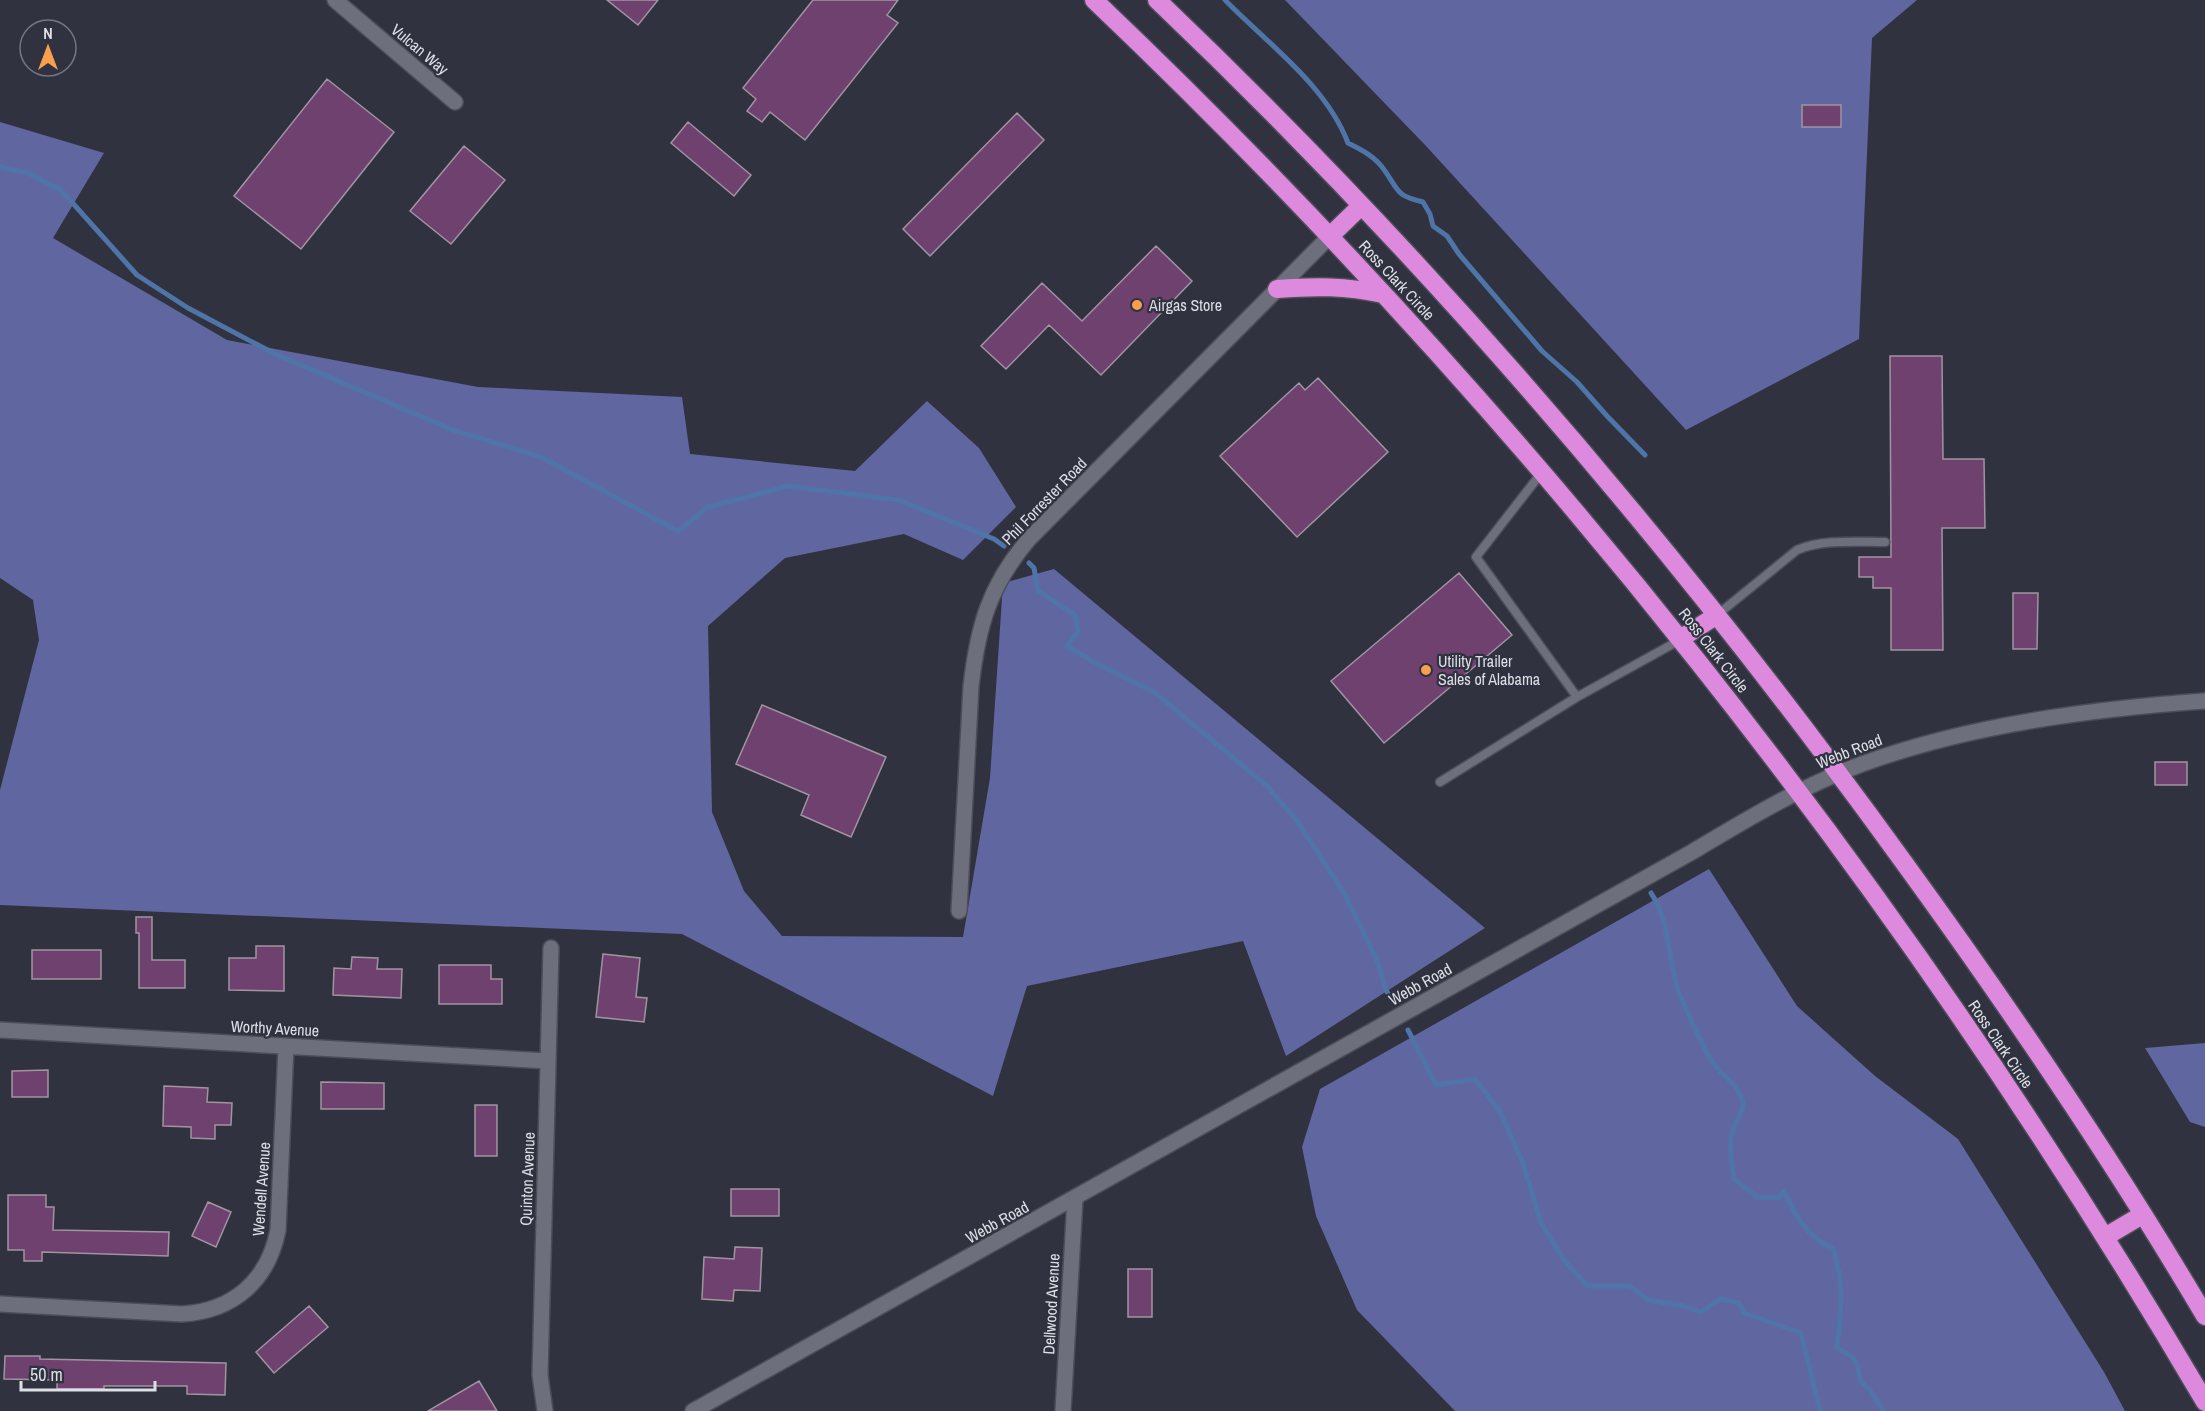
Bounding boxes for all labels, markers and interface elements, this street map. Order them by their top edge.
north arrow [18,18,78,78]
street label: Vulcan Way [386,18,454,80]
text: N [43,22,53,44]
street label: Ross Clark Circle [1354,235,1440,325]
place label: Airgas Store [1148,294,1222,316]
marker: Airgas Store [1130,298,1144,312]
street label: Phil Forrester Road [997,452,1091,550]
street label: Ross Clark Circle [1674,603,1754,697]
place label: Utility Trailer Sales of Alabama [1438,650,1541,690]
marker: Utility Trailer Sales of Alabama [1419,663,1433,677]
street label: Webb Road [1813,728,1885,774]
street label: Webb Road [1384,958,1456,1010]
street label: Ross Clark Circle [1963,996,2039,1092]
street label: Worthy Avenue [230,1015,320,1041]
street label: Quinton Avenue [514,1132,540,1226]
street label: Wendell Avenue [247,1141,275,1237]
street label: Webb Road [961,1196,1033,1248]
street label: Dellwood Avenue [1037,1253,1065,1355]
scale bar [21,1354,154,1392]
text: 50 m [30,1362,63,1387]

